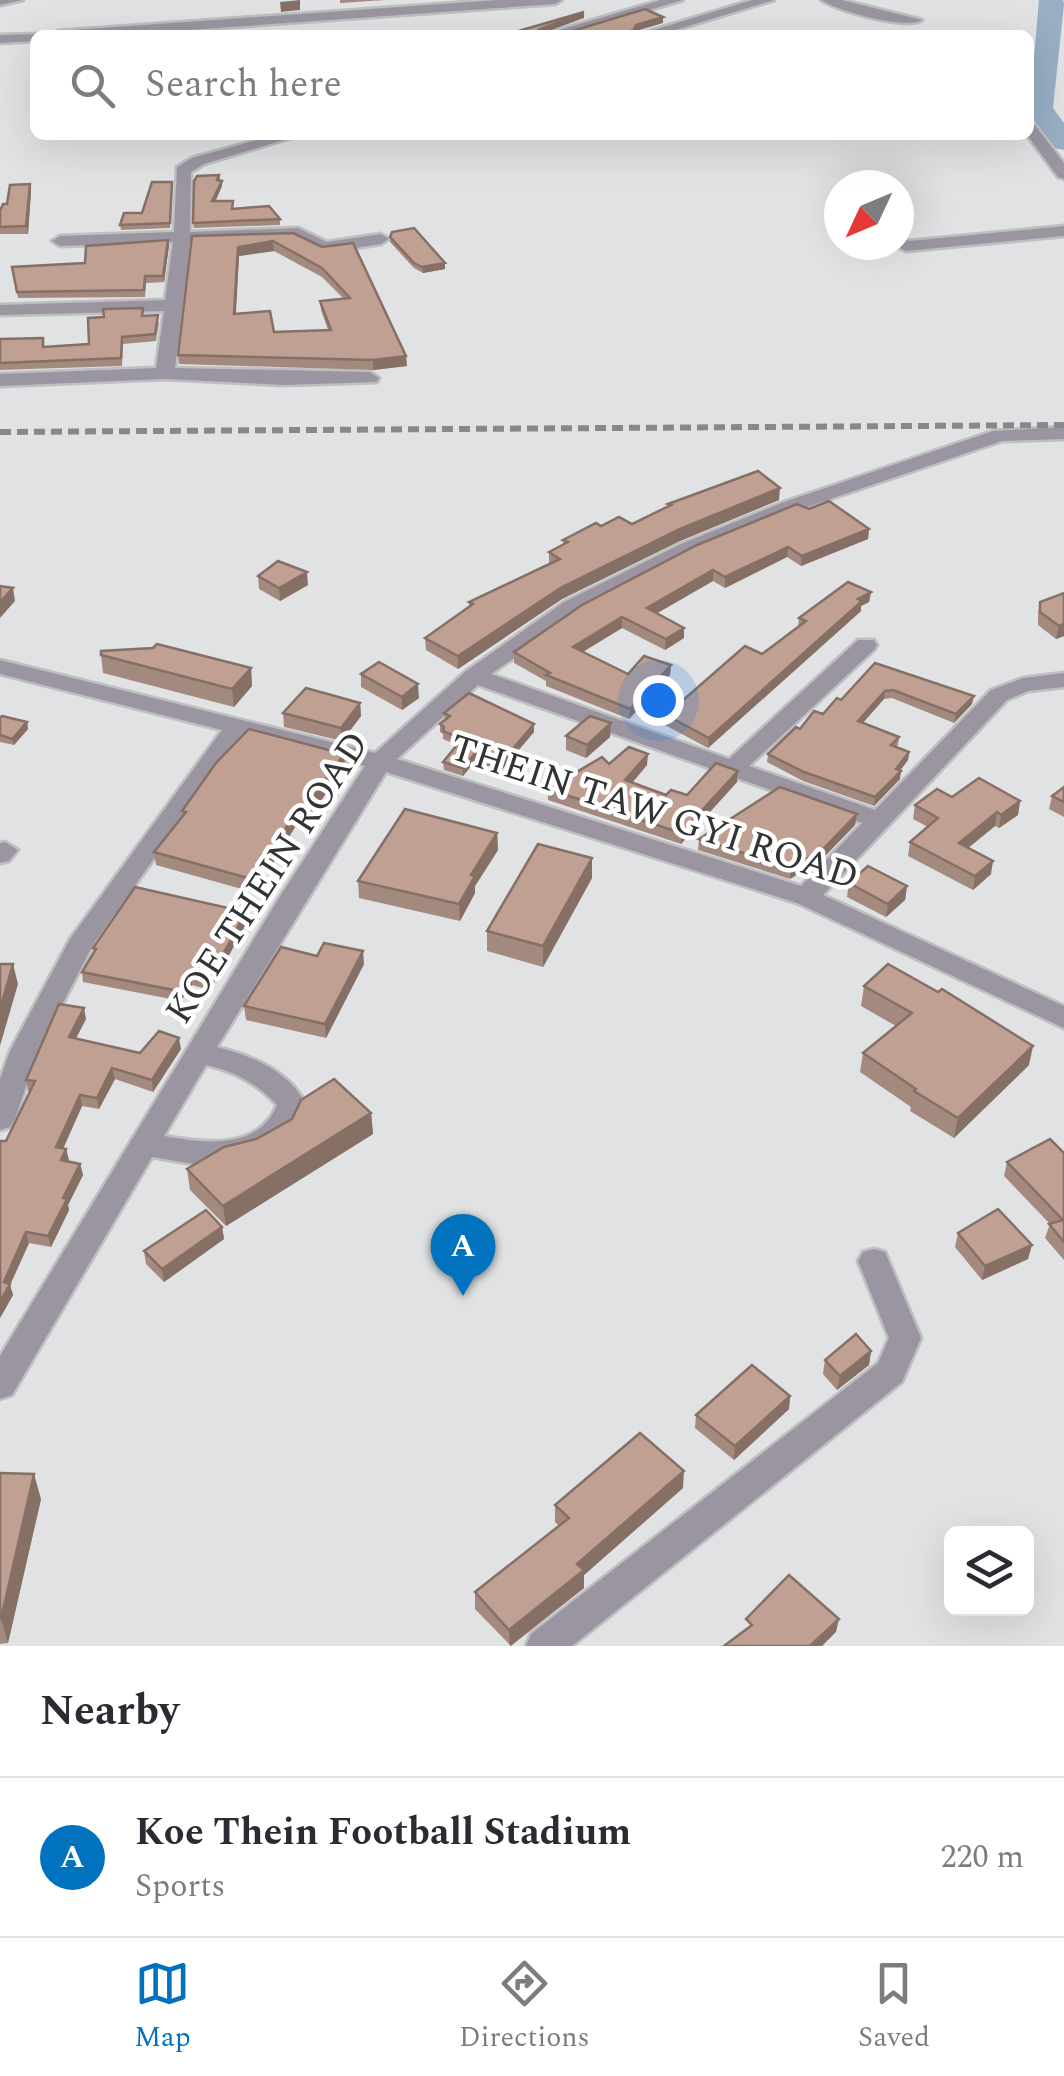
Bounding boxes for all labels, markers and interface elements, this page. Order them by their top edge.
search box [30,30,1034,140]
text: Search here [145,56,342,114]
icon: search [65,58,120,113]
north arrow [824,170,914,260]
your location [633,675,684,726]
street label: THEIN TAW GYI ROAD [442,719,866,907]
street label: KOE THEIN ROAD [151,720,385,1036]
pin: A [430,1214,496,1296]
map controls [944,1526,1034,1616]
button: layers [944,1526,1034,1616]
text: Nearby [40,1680,179,1743]
text: Koe Thein Football Stadium [135,1804,631,1862]
text: A [60,1833,85,1882]
text: 220 m [940,1833,1024,1882]
text: Sports [135,1862,225,1911]
tab: Map [134,1956,191,2059]
tab: Directions [459,1956,590,2059]
tab: Saved [858,1956,930,2059]

